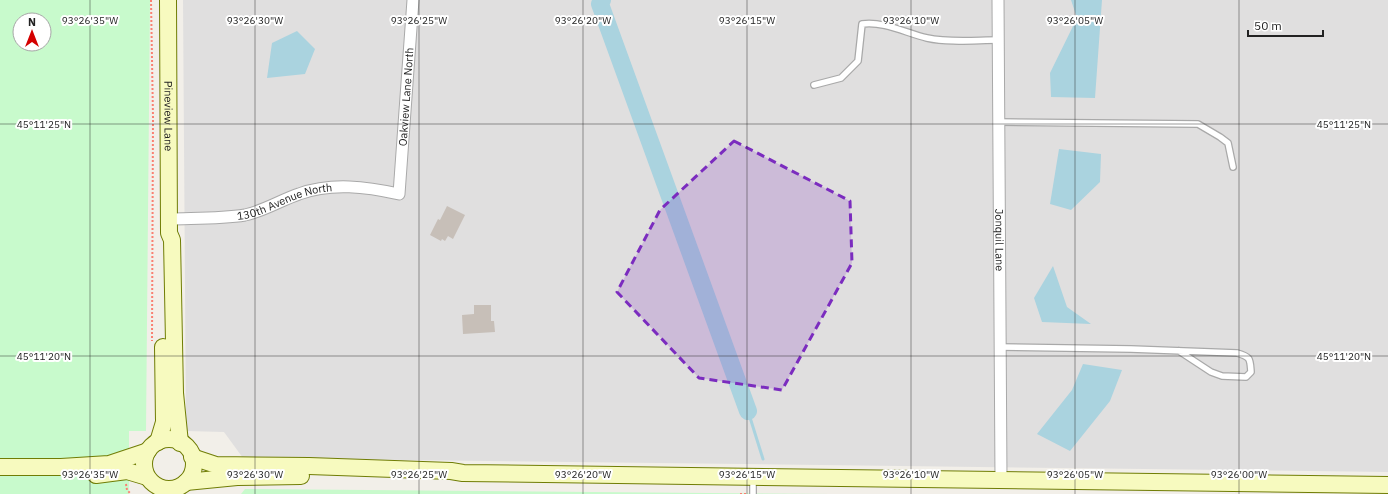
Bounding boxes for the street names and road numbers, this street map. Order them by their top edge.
street label: Oakview Lane North [395,47,417,147]
street label: Pineview Lane [161,81,176,151]
street label: 130th Avenue North [236,180,333,223]
street label: Jonquil Lane [992,209,1007,271]

